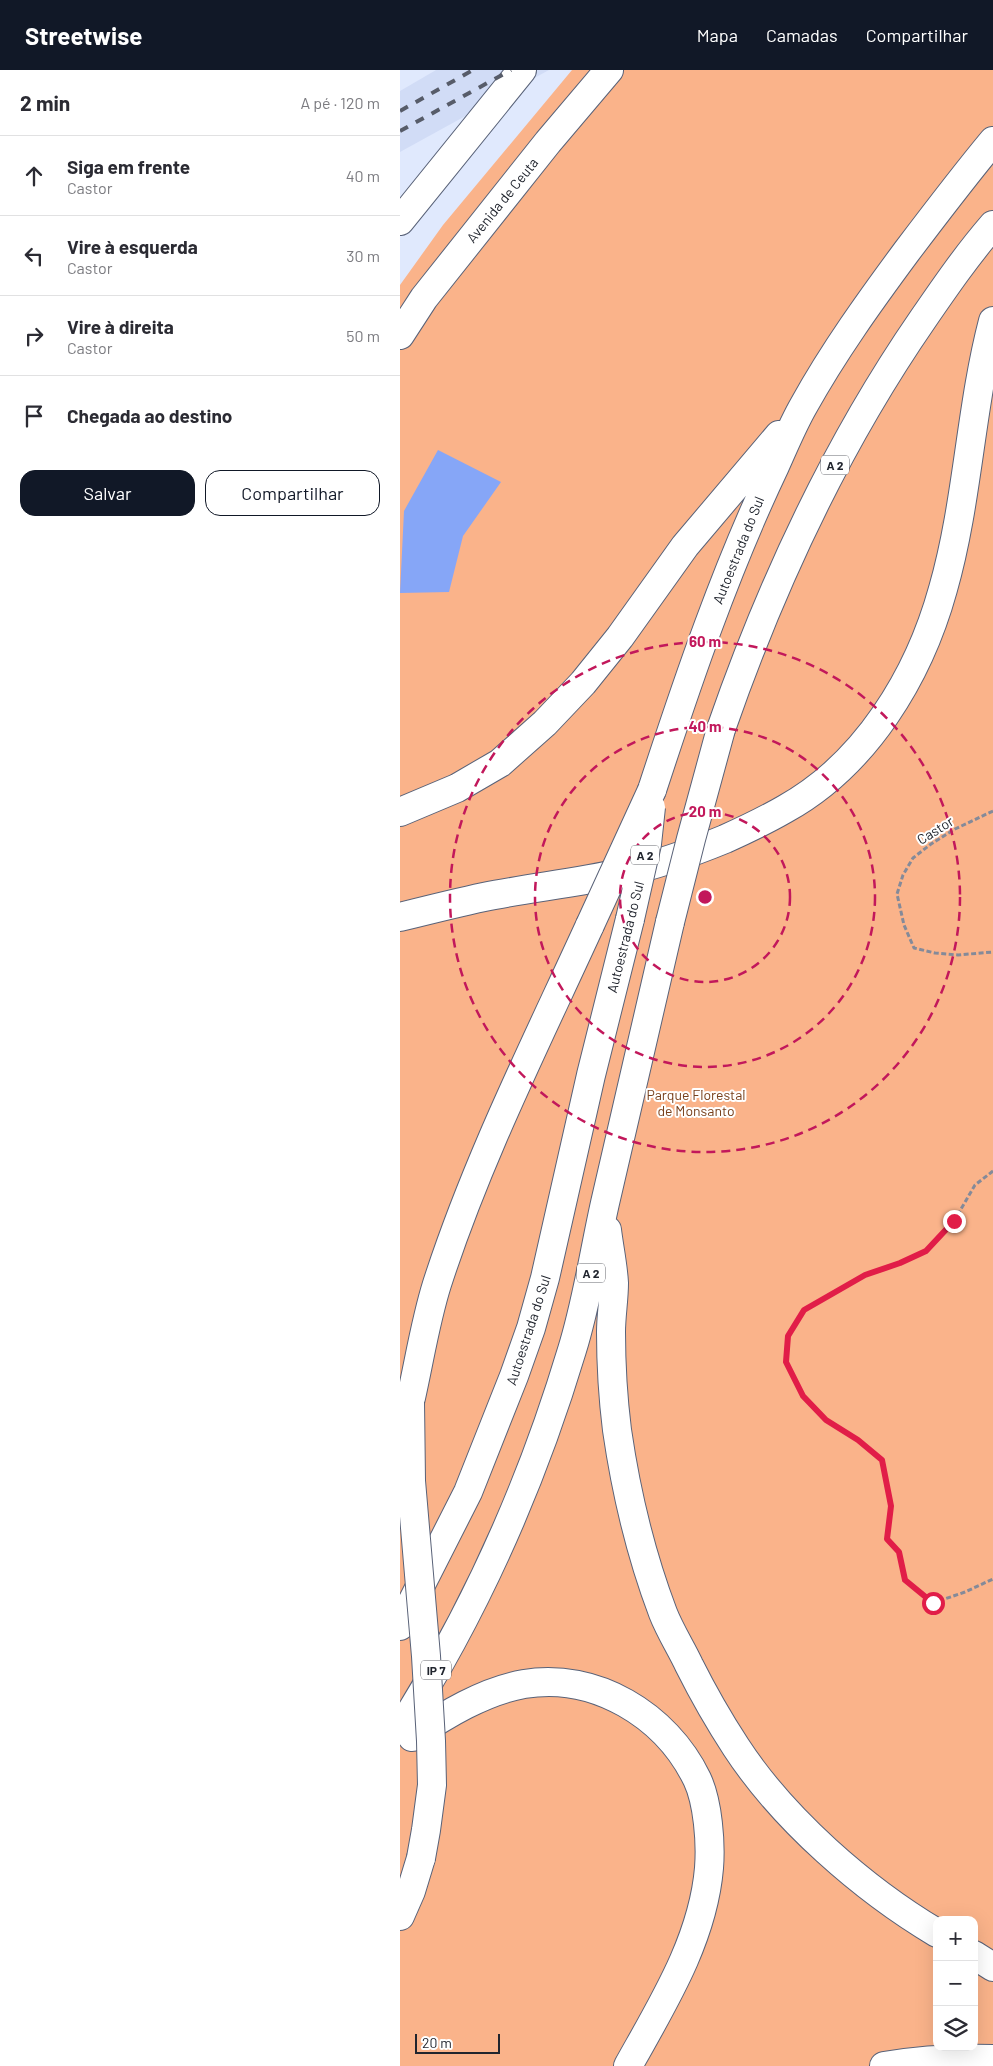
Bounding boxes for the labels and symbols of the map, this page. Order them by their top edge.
street label: Avenida de Ceuta [463,154,541,246]
road number: A 2 [821,456,849,474]
street label: Autoestrada do Sul [709,494,767,606]
text: 60 m [689,632,721,650]
text: 40 m [688,717,722,735]
text: 20 m [689,802,721,820]
street label: Castor [914,812,956,848]
road number: A 2 [631,846,659,864]
street label: Autoestrada do Sul [603,879,647,995]
centre of rings [696,888,714,906]
park label: Parque Florestal de Monsanto [646,1086,746,1119]
route end [943,1210,966,1233]
road number: A 2 [577,1264,605,1282]
street label: Autoestrada do Sul [502,1273,554,1387]
route start [922,1592,945,1615]
road number: IP 7 [421,1660,451,1680]
scale bar [415,2031,500,2054]

